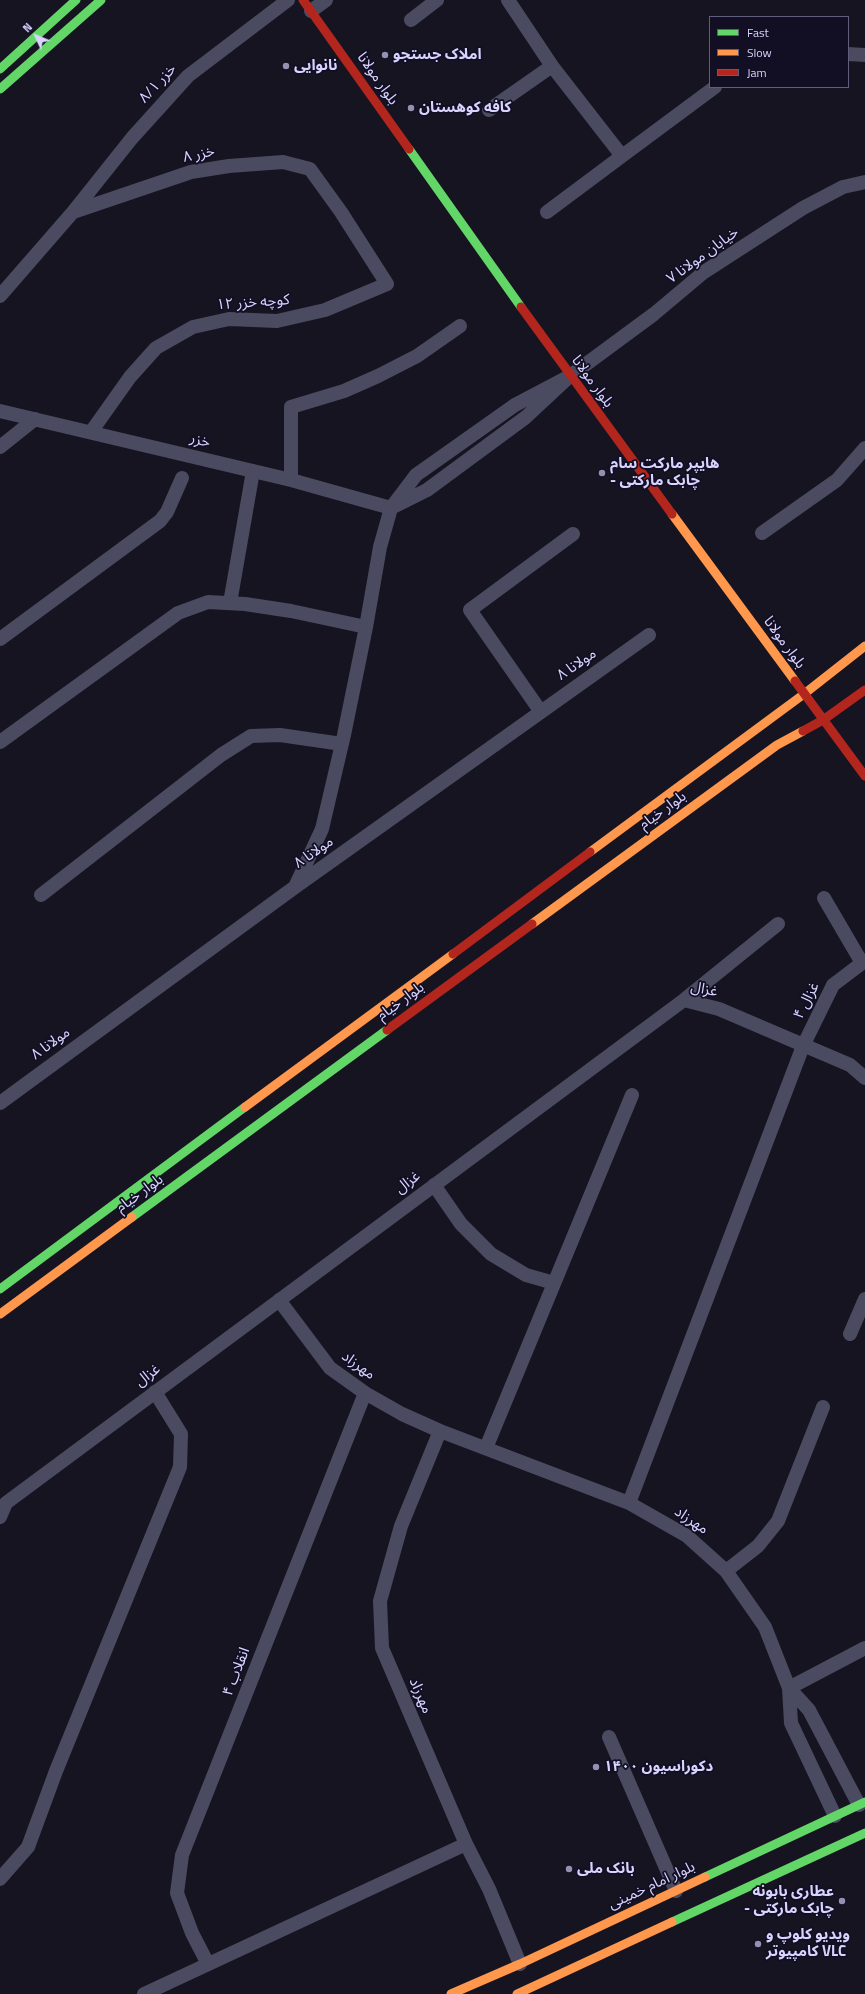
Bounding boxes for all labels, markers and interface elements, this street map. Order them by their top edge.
north arrow [16,16,56,56]
legend [709,16,849,88]
text: N [19,19,36,36]
text: Fast [747,23,769,42]
text: Slow [747,43,772,62]
place label: املاک جستجو [393,46,481,64]
street label: بلوار مولانا [352,49,402,109]
marker: املاک جستجو [380,50,390,60]
place label: نانوایی [294,57,338,75]
street label: خزر ۸/۱ [135,61,181,107]
marker: نانوایی [281,61,291,71]
text: Jam [747,63,767,82]
place label: کافه کوهستان [419,99,511,117]
marker: کافه کوهستان [406,103,416,113]
street label: خزر ۸ [181,143,217,167]
street label: خیابان مولانا ۷ [663,224,743,288]
street label: کوچه خزر ۱۲ [216,291,290,315]
street label: بلوار مولانا [567,352,617,412]
street label: خزر [188,430,212,452]
place label: هایپر مارکت سام - چابک مارکتی [610,455,719,490]
marker: هایپر مارکت سام - چابک مارکتی [597,468,607,478]
street label: بلوار مولانا [759,613,809,673]
street label: مولانا ۸ [554,645,600,685]
street label: بلوار خیام [636,788,690,834]
street label: مولانا ۸ [291,833,337,873]
street label: بلوار خیام [374,979,428,1025]
street label: غزال [689,979,719,1001]
street label: غزال ۴ [790,980,824,1022]
street label: مولانا ۸ [28,1024,74,1064]
street label: غزال [392,1168,424,1198]
street label: بلوار خیام [113,1171,167,1217]
street label: مهرزاد [338,1348,378,1384]
street label: غزال [132,1361,164,1391]
street label: مهرزاد [671,1503,711,1539]
street label: انقلاب ۴ [219,1645,255,1699]
street label: مهرزاد [404,1675,436,1717]
place label: دکوراسیون ۱۴۰۰ [604,1758,713,1776]
marker: دکوراسیون ۱۴۰۰ [591,1762,601,1772]
street label: بلوار امام خمینی [606,1858,698,1914]
place label: بانک ملی [577,1860,635,1878]
marker: بانک ملی [564,1864,574,1874]
place label: عطاری بابونه - چابک مارکتی [744,1883,834,1918]
marker: عطاری بابونه - چابک مارکتی [837,1896,847,1906]
place label: ویدیو کلوپ و کامپیوتر VLC [766,1926,850,1961]
marker: ویدیو کلوپ و کامپیوتر VLC [753,1939,763,1949]

